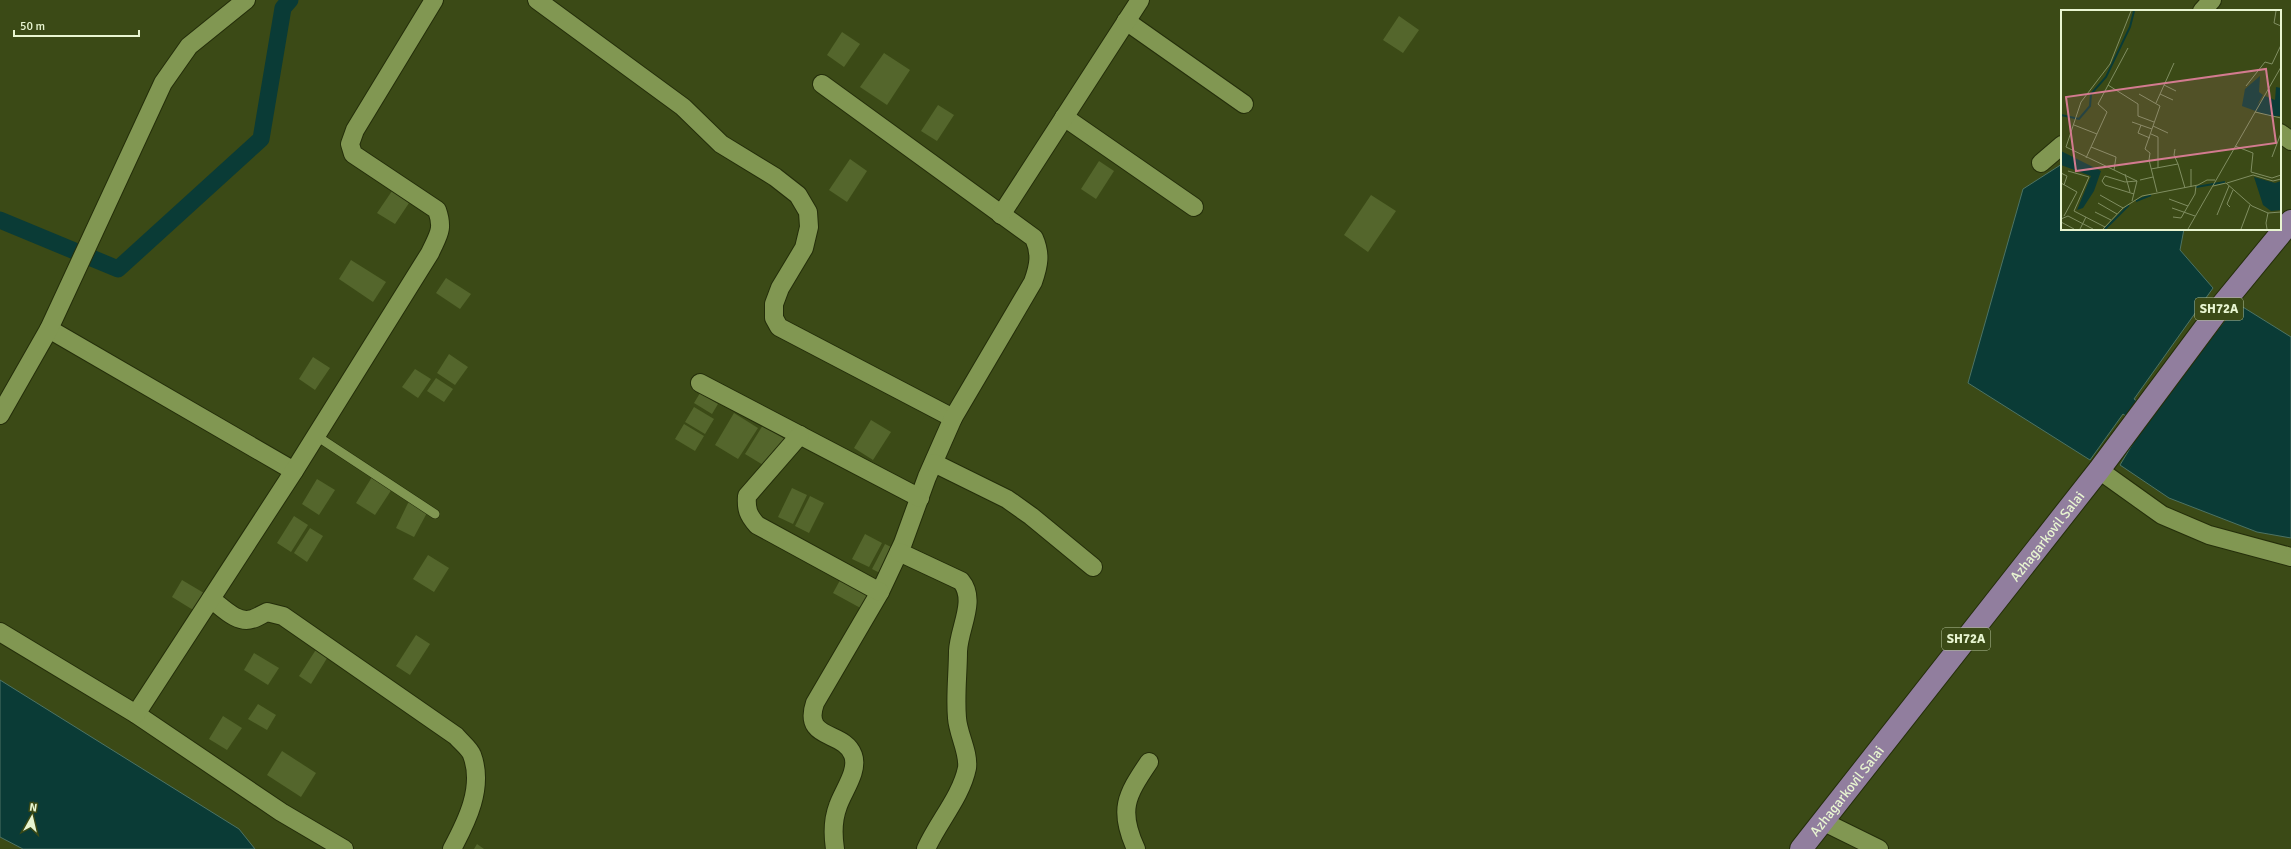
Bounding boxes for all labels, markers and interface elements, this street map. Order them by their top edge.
inset map [2061,10,2281,230]
scale bar [14,12,139,38]
text: 50 m [20,19,45,34]
road number: SH72A [2195,298,2243,320]
street label: Azhagarkovil Salai [2006,488,2088,585]
road number: SH72A [1942,628,1990,650]
street label: Azhagarkovil Salai [1806,742,1887,839]
north arrow [12,797,52,837]
text: N [29,801,38,815]

